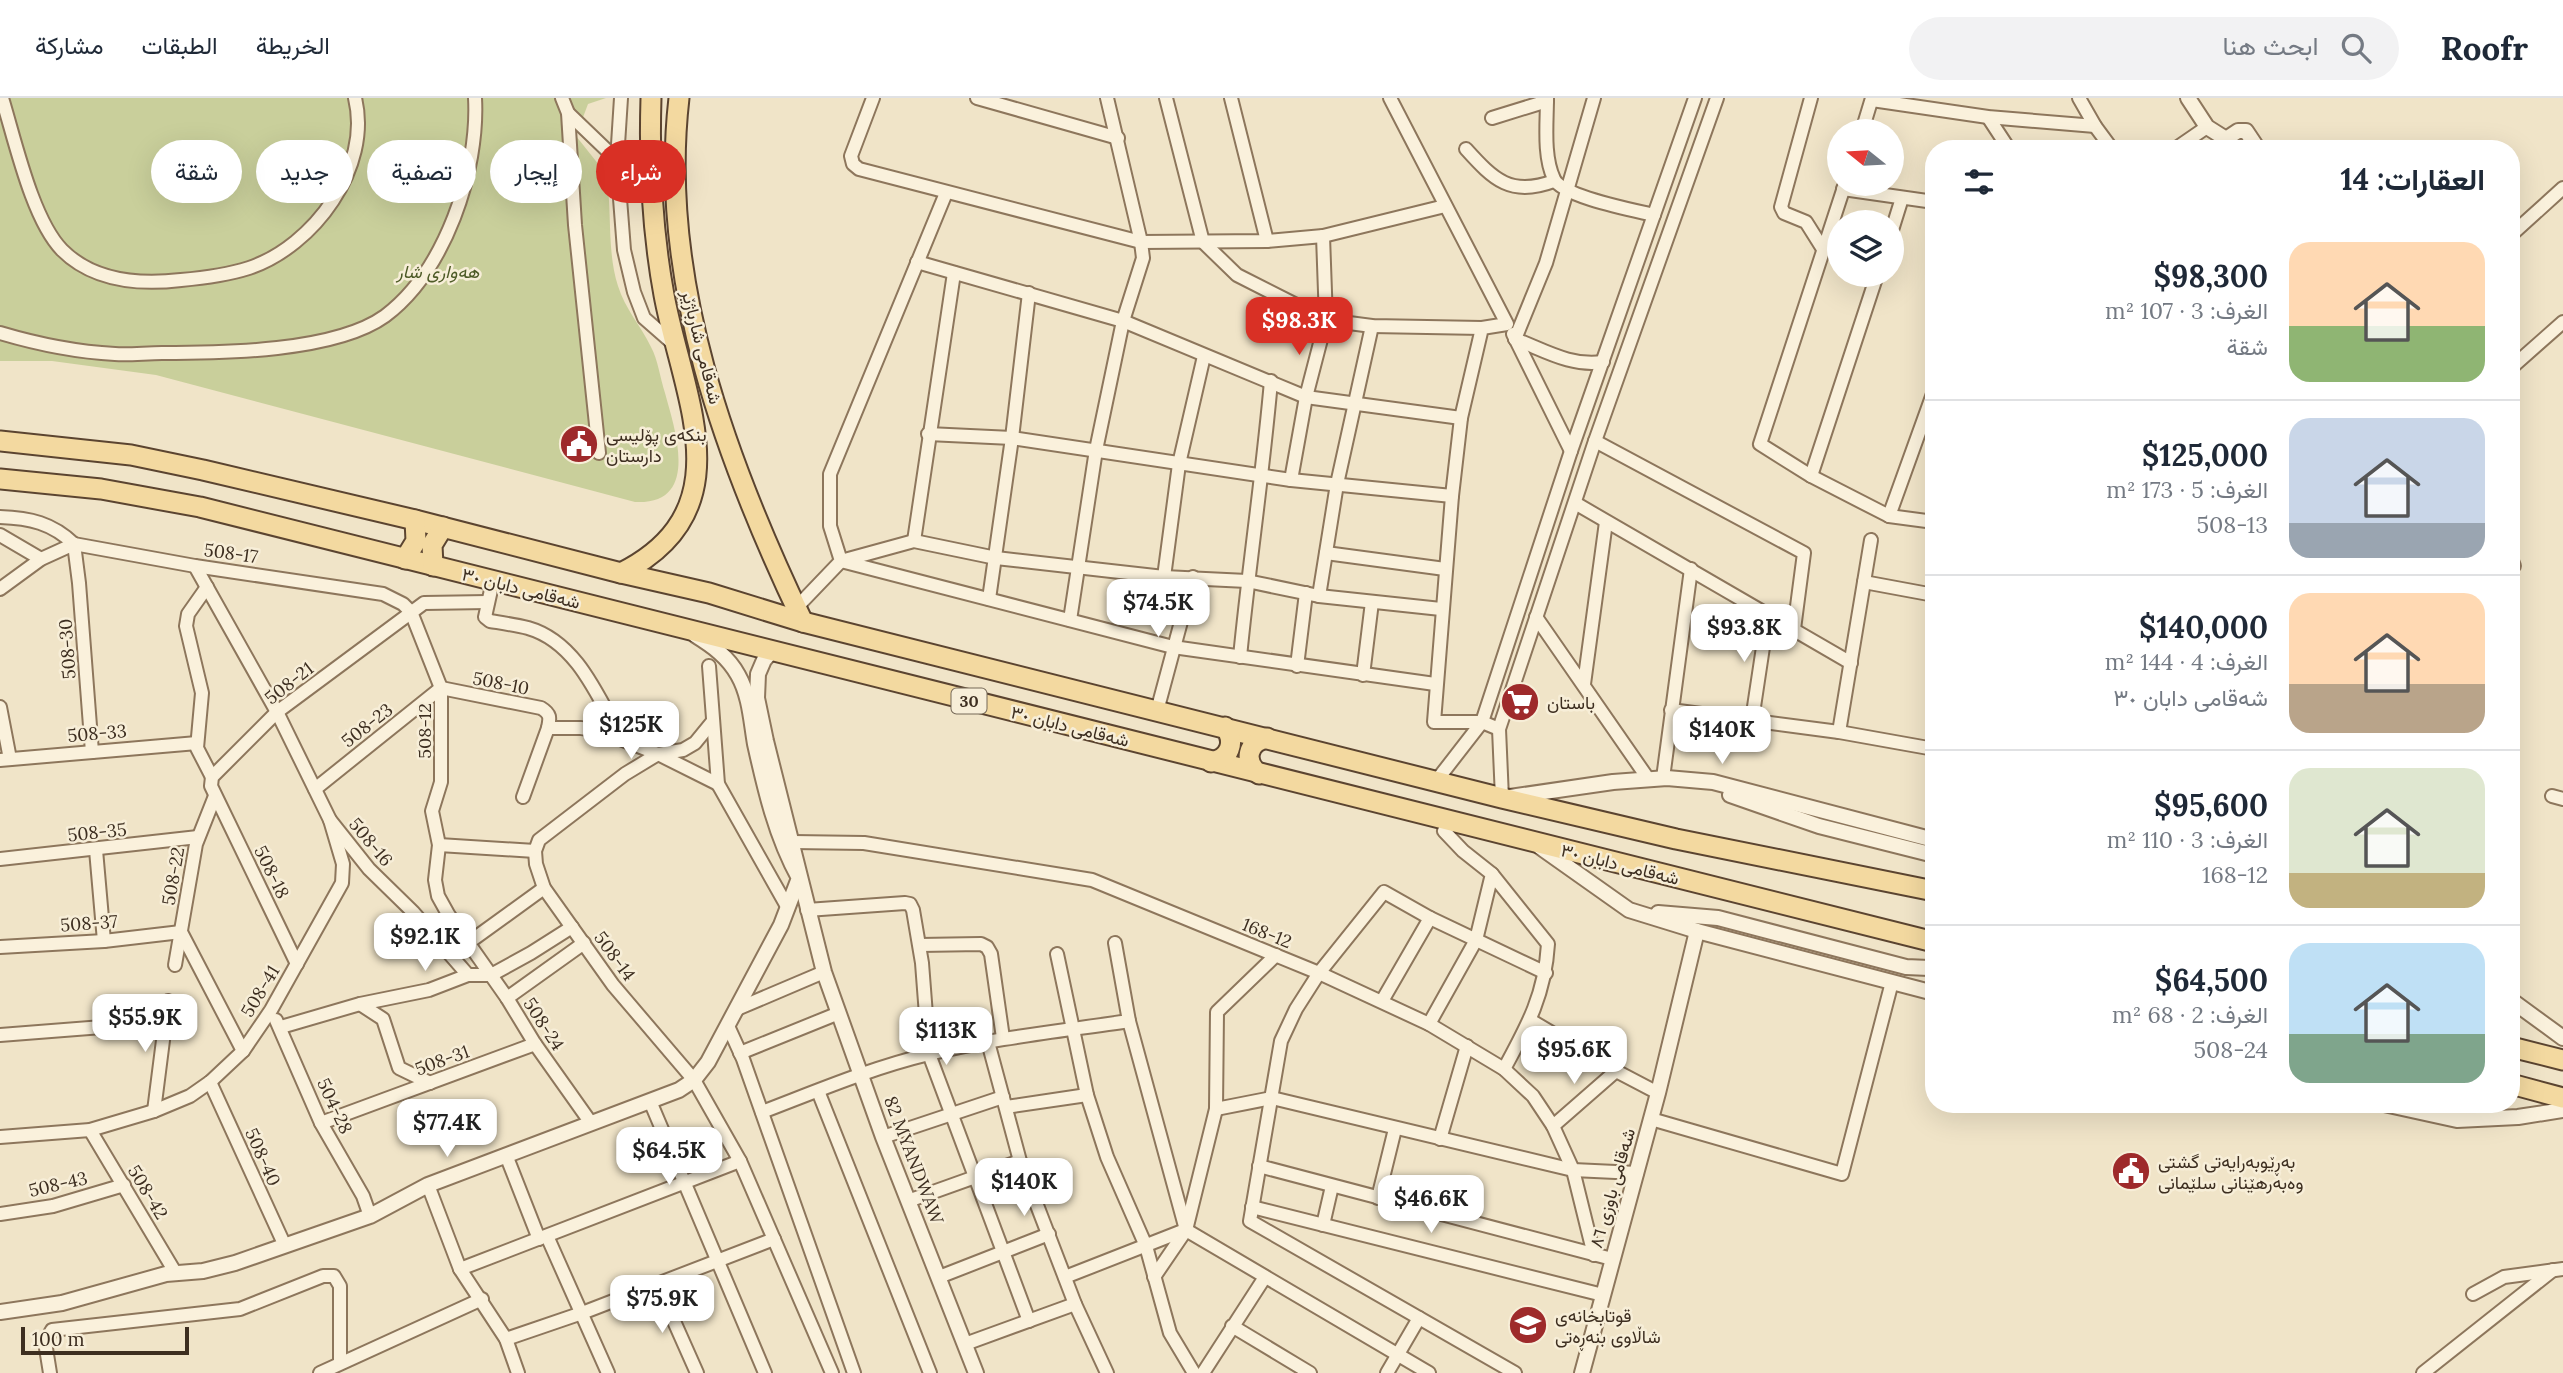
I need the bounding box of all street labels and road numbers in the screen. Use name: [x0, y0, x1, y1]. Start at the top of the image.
street label: شەقامی شارباژێر: [676, 287, 727, 406]
street label: 508-17: [203, 538, 259, 568]
street label: شەقامی دابان ٣٠: [459, 562, 583, 614]
street label: 508-30: [53, 618, 81, 680]
street label: 508-21: [260, 657, 318, 709]
street label: 508-10: [471, 666, 531, 700]
road number: 30: [951, 688, 986, 714]
street label: 508-23: [337, 698, 397, 752]
street label: شەقامی دابان ٣٠: [1008, 700, 1132, 752]
street label: 508-12: [413, 703, 436, 759]
street label: 508-33: [66, 719, 128, 747]
street label: 508-16: [344, 813, 398, 871]
street label: 508-35: [66, 817, 128, 847]
street label: شەقامی دابان ٣٠: [1558, 838, 1682, 890]
street label: 508-18: [249, 842, 295, 902]
street label: 508-22: [157, 845, 189, 907]
street label: 508-37: [60, 910, 118, 936]
street label: 168-12: [1239, 913, 1295, 953]
street label: 508-14: [589, 927, 641, 986]
street label: 508-41: [236, 961, 284, 1021]
street label: 508-24: [518, 993, 570, 1055]
street label: 508-31: [412, 1040, 472, 1080]
street label: 504-28: [312, 1075, 358, 1137]
street label: 82 MYANDWAW: [879, 1093, 949, 1228]
street label: 508-40: [240, 1125, 286, 1189]
street label: شەقامی باوزی ٨٦: [1584, 1125, 1640, 1251]
street label: 508-42: [123, 1161, 173, 1223]
street label: 508-43: [26, 1166, 90, 1202]

